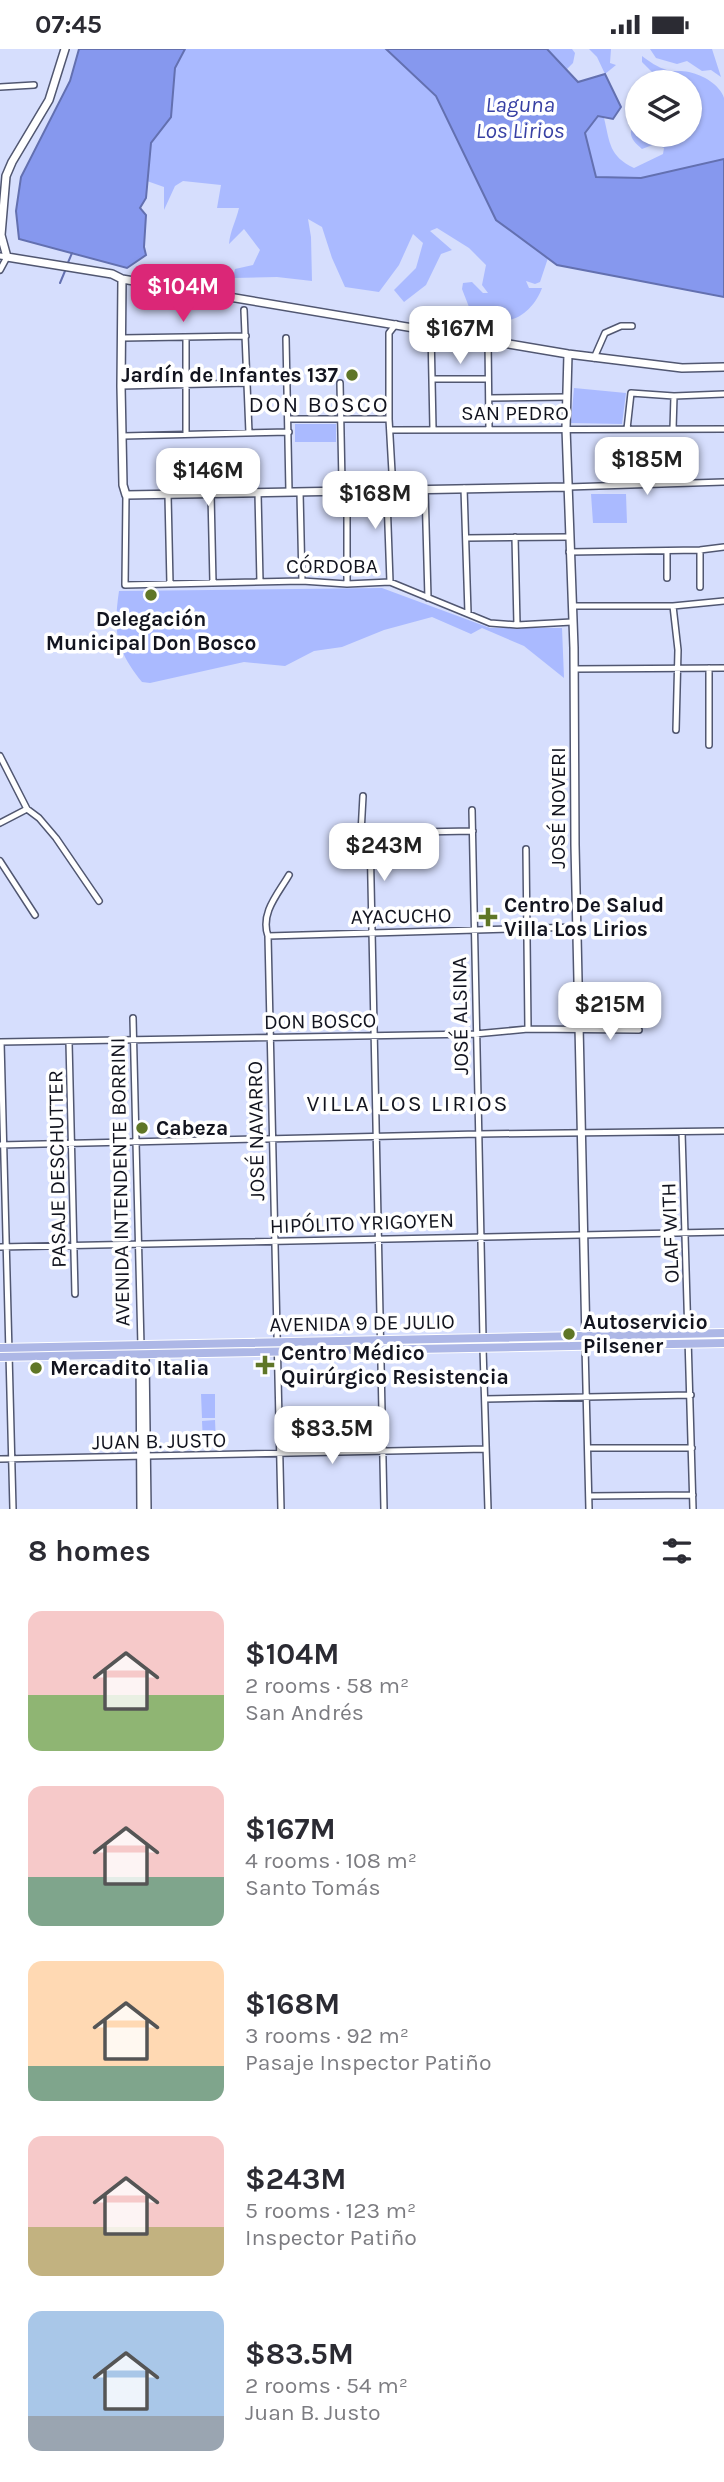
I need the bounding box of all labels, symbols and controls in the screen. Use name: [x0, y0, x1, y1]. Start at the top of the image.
text: 07:45: [35, 9, 102, 40]
map controls: [625, 70, 702, 147]
button: layers: [625, 70, 702, 147]
water label: Laguna Los Lirios: [476, 91, 565, 144]
pin: $104M: [134, 265, 232, 324]
text: $104M: [147, 273, 219, 300]
pin: $167M: [411, 307, 509, 366]
text: $167M: [425, 315, 495, 342]
place label: Jardín de Infantes 137: [121, 363, 339, 387]
marker: Jardín de Infantes 137: [344, 367, 360, 383]
district label: DON BOSCO: [248, 391, 390, 418]
street label: SAN PEDRO: [461, 401, 569, 425]
pin: $185M: [598, 437, 696, 497]
text: $185M: [611, 446, 683, 473]
pin: $146M: [159, 449, 257, 508]
text: $146M: [172, 457, 244, 484]
pin: $168M: [326, 471, 424, 531]
text: $168M: [339, 480, 412, 507]
street label: CÓRDOBA: [286, 554, 378, 578]
marker: Delegación Municipal Don Bosco: [143, 587, 159, 603]
place label: Delegación Municipal Don Bosco: [46, 607, 256, 655]
street label: JOSÉ NOVERI: [546, 747, 570, 869]
pin: $243M: [335, 823, 433, 883]
text: $243M: [345, 832, 423, 859]
place label: Centro De Salud Villa Los Lirios: [504, 893, 664, 941]
street label: AYACUCHO: [350, 903, 452, 929]
marker: Centro De Salud Villa Los Lirios: [478, 907, 498, 927]
street label: JOSÉ ALSINA: [447, 957, 473, 1075]
pin: $215M: [561, 983, 659, 1042]
text: $215M: [574, 991, 646, 1018]
street label: DON BOSCO: [264, 1008, 376, 1034]
street label: AVENIDA INTENDENTE BORRINI: [105, 1037, 135, 1327]
street label: JOSÉ NAVARRO: [243, 1061, 269, 1201]
street label: PASAJE DESCHUTTER: [43, 1070, 71, 1268]
district label: VILLA LOS LIRIOS: [307, 1090, 510, 1117]
place label: Cabeza: [156, 1116, 228, 1140]
marker: Cabeza: [134, 1120, 150, 1136]
street label: OLAF WITH: [656, 1182, 684, 1284]
street label: HIPÓLITO YRIGOYEN: [269, 1208, 455, 1238]
street label: AVENIDA 9 DE JULIO: [269, 1309, 455, 1337]
place label: Autoservicio Pilsener: [583, 1310, 708, 1358]
marker: Autoservicio Pilsener: [561, 1326, 577, 1342]
place label: Centro Médico Quirúrgico Resistencia: [281, 1341, 509, 1389]
marker: Centro Médico Quirúrgico Resistencia: [255, 1355, 275, 1375]
place label: Mercadito Italia: [50, 1356, 209, 1380]
marker: Mercadito Italia: [28, 1360, 44, 1376]
pin: $83.5M: [275, 1407, 389, 1466]
text: $83.5M: [290, 1415, 374, 1442]
street label: JUAN B. JUSTO: [92, 1428, 226, 1454]
icon: filters: [658, 1532, 696, 1570]
text: 8 homes: [28, 1533, 151, 1569]
text: $104M: [245, 1636, 339, 1672]
icon: home: [84, 1639, 168, 1723]
text: 2 rooms · 58 m²: [245, 1672, 409, 1699]
text: San Andrés: [245, 1699, 364, 1726]
text: $167M: [245, 1811, 336, 1847]
icon: home: [84, 1814, 168, 1898]
text: 4 rooms · 108 m²: [245, 1847, 417, 1874]
text: Santo Tomás: [245, 1874, 381, 1901]
text: $168M: [245, 1986, 340, 2022]
icon: home: [84, 1989, 168, 2073]
text: 3 rooms · 92 m²: [245, 2022, 409, 2049]
text: Pasaje Inspector Patiño: [245, 2049, 492, 2076]
text: $243M: [245, 2161, 347, 2197]
icon: home: [84, 2164, 168, 2248]
text: 5 rooms · 123 m²: [245, 2197, 416, 2224]
text: Inspector Patiño: [245, 2224, 417, 2251]
text: $83.5M: [245, 2336, 354, 2372]
icon: home: [84, 2339, 168, 2423]
text: 2 rooms · 54 m²: [245, 2372, 408, 2399]
text: Juan B. Justo: [245, 2399, 381, 2426]

